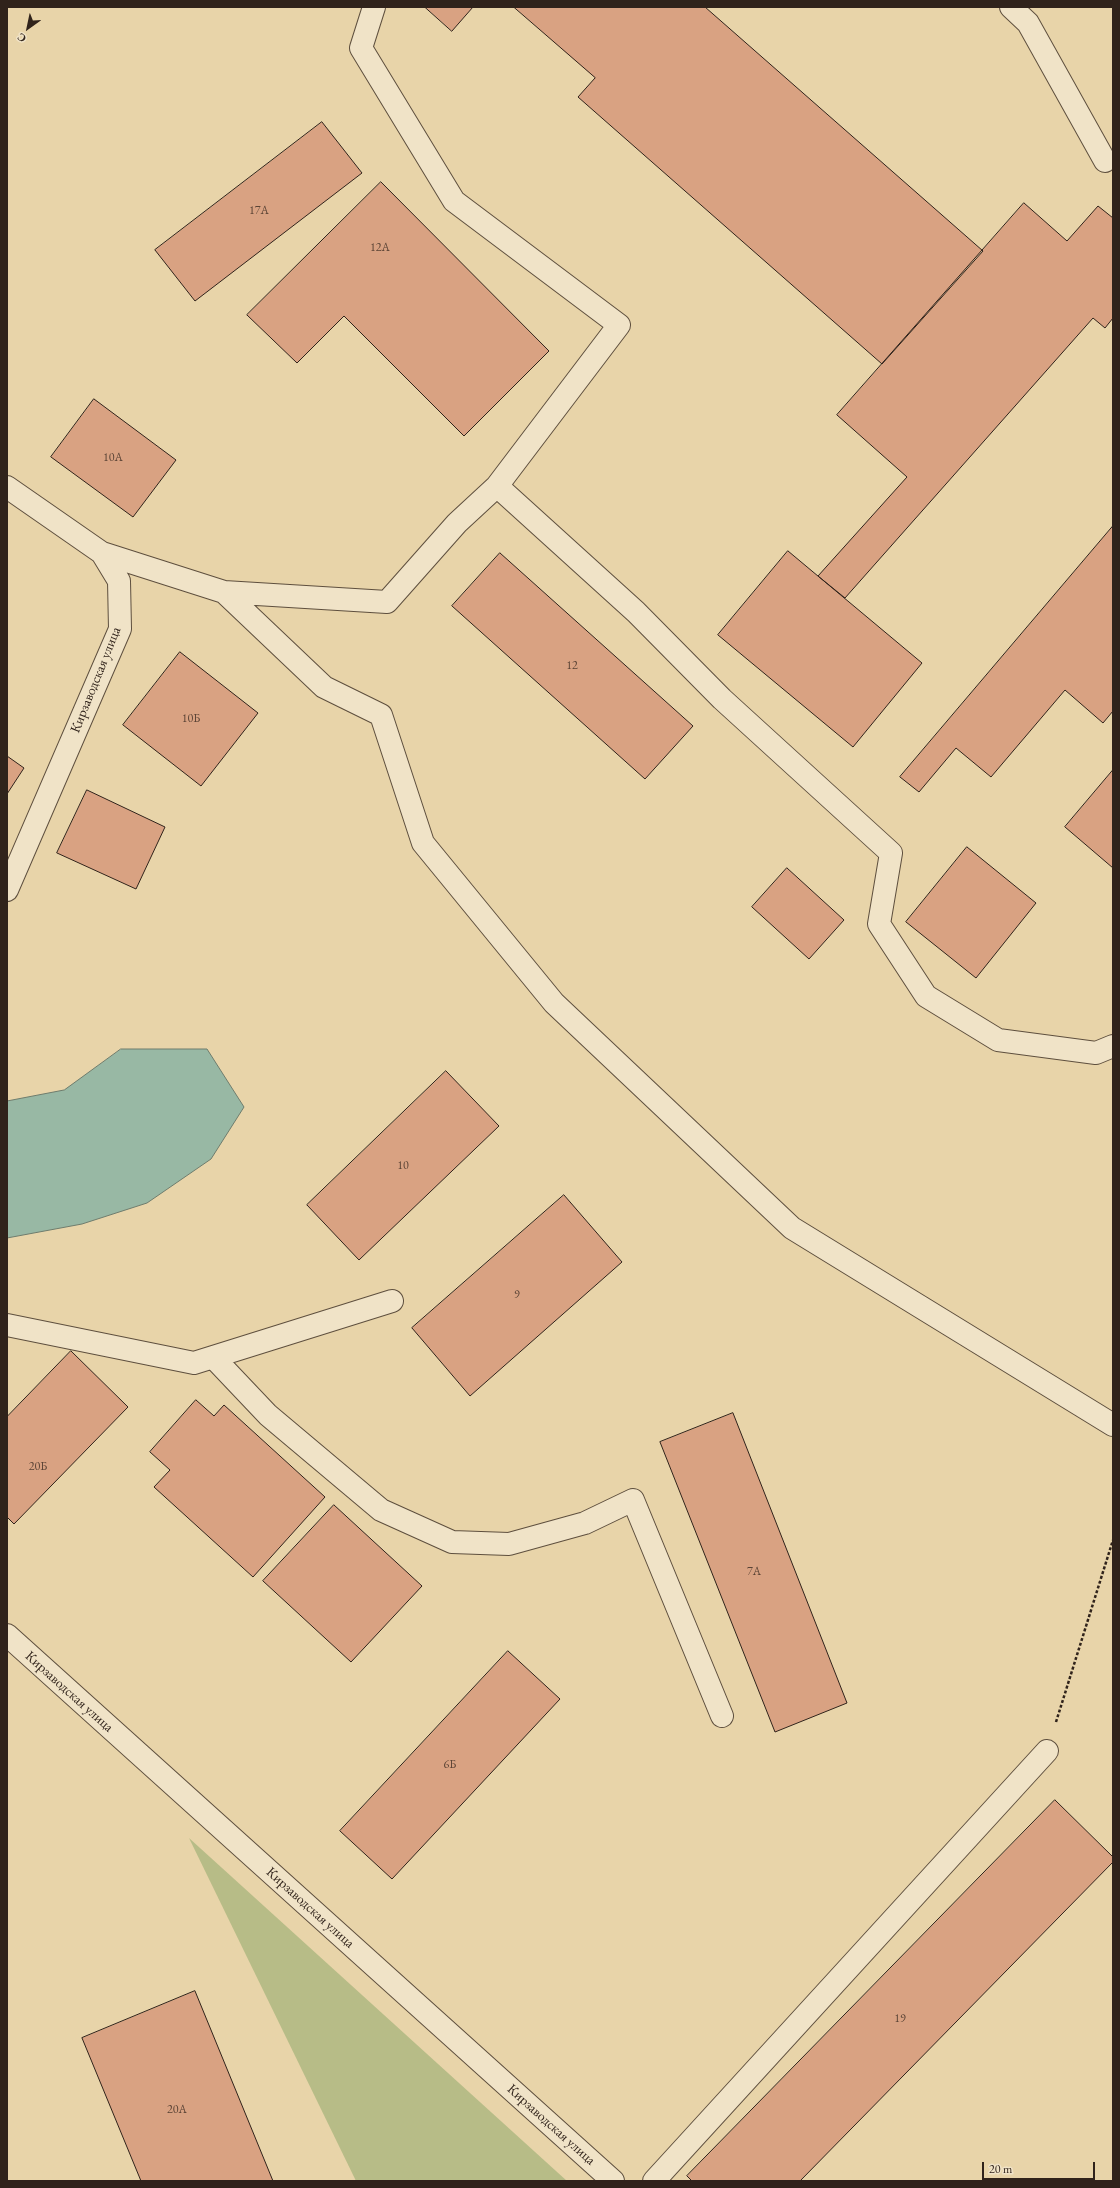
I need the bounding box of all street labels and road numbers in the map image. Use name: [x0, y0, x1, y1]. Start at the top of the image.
street label: Кирзаводская улица: [67, 625, 125, 735]
street label: Кирзаводская улица: [21, 1648, 117, 1736]
street label: Кирзаводская улица: [262, 1864, 358, 1952]
street label: Кирзаводская улица: [503, 2081, 599, 2169]

